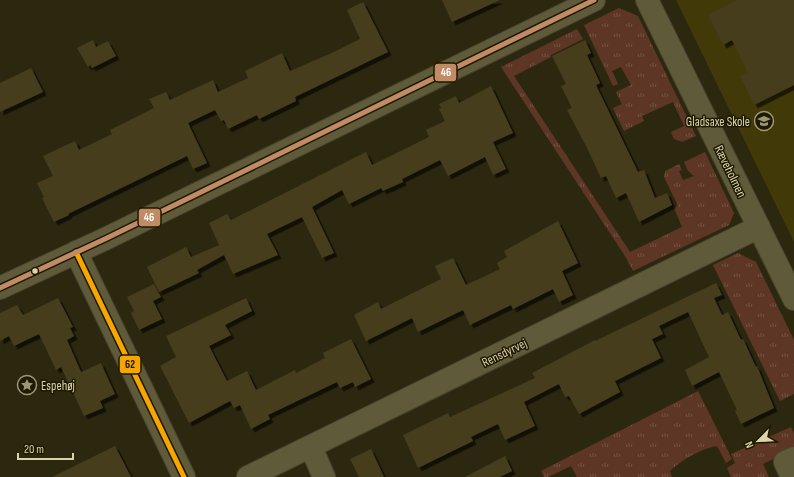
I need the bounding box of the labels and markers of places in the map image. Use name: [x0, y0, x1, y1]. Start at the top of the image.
school or university icon: Gladsaxe Skole: [753, 110, 775, 132]
place label: Gladsaxe Skole: [686, 114, 750, 130]
unlabelled marker: [30, 266, 40, 276]
place icon: Espehøj: [16, 374, 38, 396]
place label: Espehøj: [41, 378, 75, 394]

